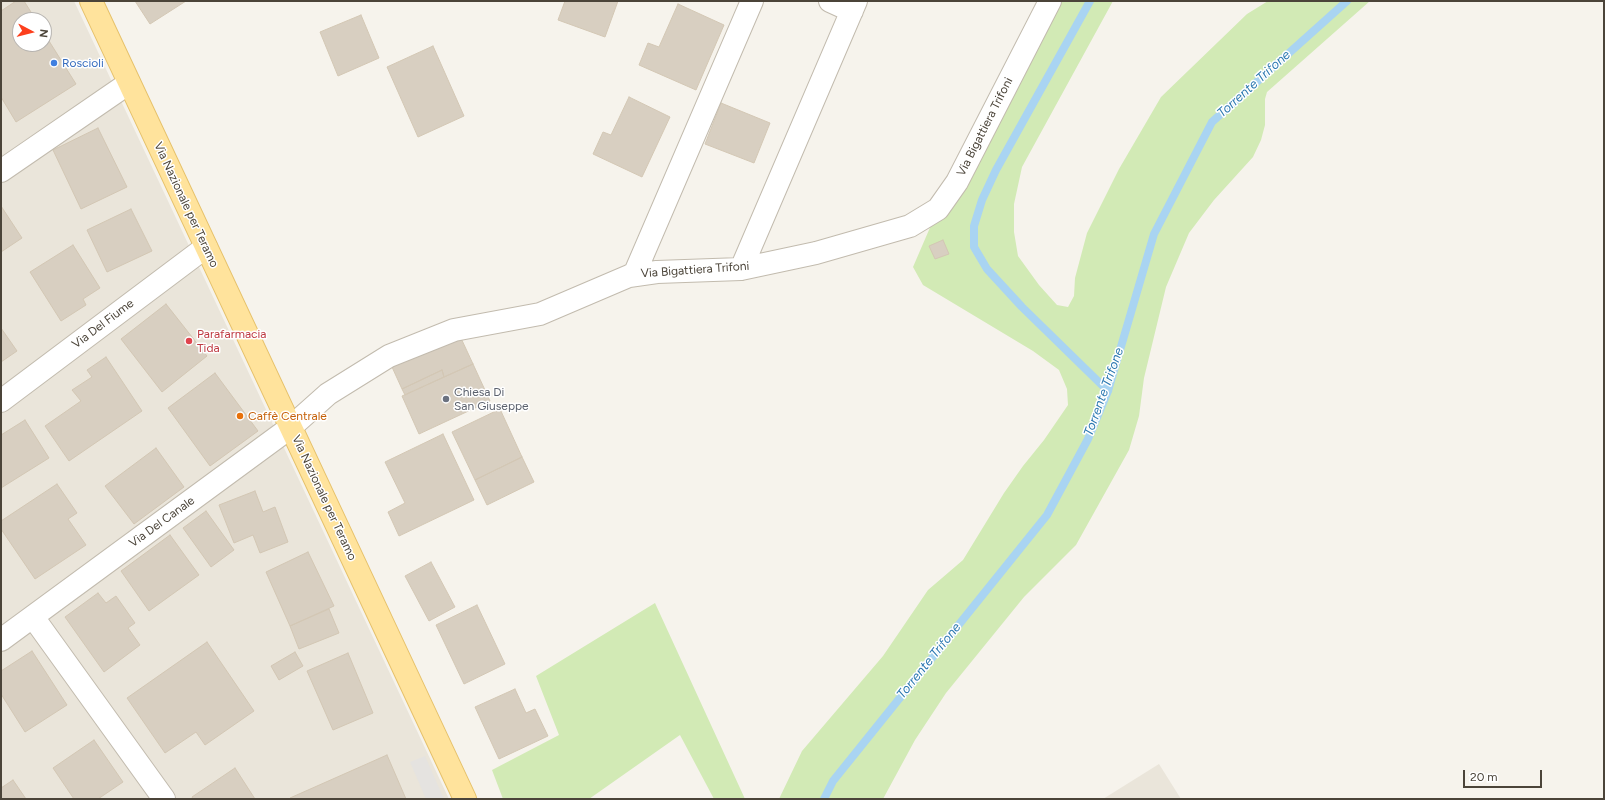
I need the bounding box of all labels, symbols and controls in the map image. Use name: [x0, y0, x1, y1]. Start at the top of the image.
north arrow: [12, 12, 52, 52]
text: N: [36, 28, 50, 38]
water label: Torrente Trifone: [1214, 47, 1294, 121]
place label: Roscioli: [62, 56, 104, 70]
marker: Roscioli: [49, 58, 59, 68]
street label: Via Bigattiera Trifoni: [954, 75, 1016, 179]
street label: Via Nazionale per Teramo: [151, 140, 221, 270]
street label: Via Bigattiera Trifoni: [640, 259, 750, 281]
street label: Via Del Fiume: [69, 296, 137, 352]
place label: Parafarmacia Tida: [197, 327, 266, 355]
marker: Parafarmacia Tida: [184, 336, 194, 346]
water label: Torrente Trifone: [1081, 346, 1127, 438]
place label: Chiesa Di San Giuseppe: [454, 385, 529, 413]
marker: Chiesa Di San Giuseppe: [441, 394, 451, 404]
place label: Caffè Centrale: [248, 409, 327, 423]
marker: Caffè Centrale: [235, 411, 245, 421]
street label: Via Nazionale per Teramo: [289, 433, 359, 563]
street label: Via Del Canale: [126, 493, 198, 551]
water label: Torrente Trifone: [894, 620, 964, 702]
scale bar: [1465, 762, 1544, 788]
text: 20 m: [1470, 770, 1498, 784]

